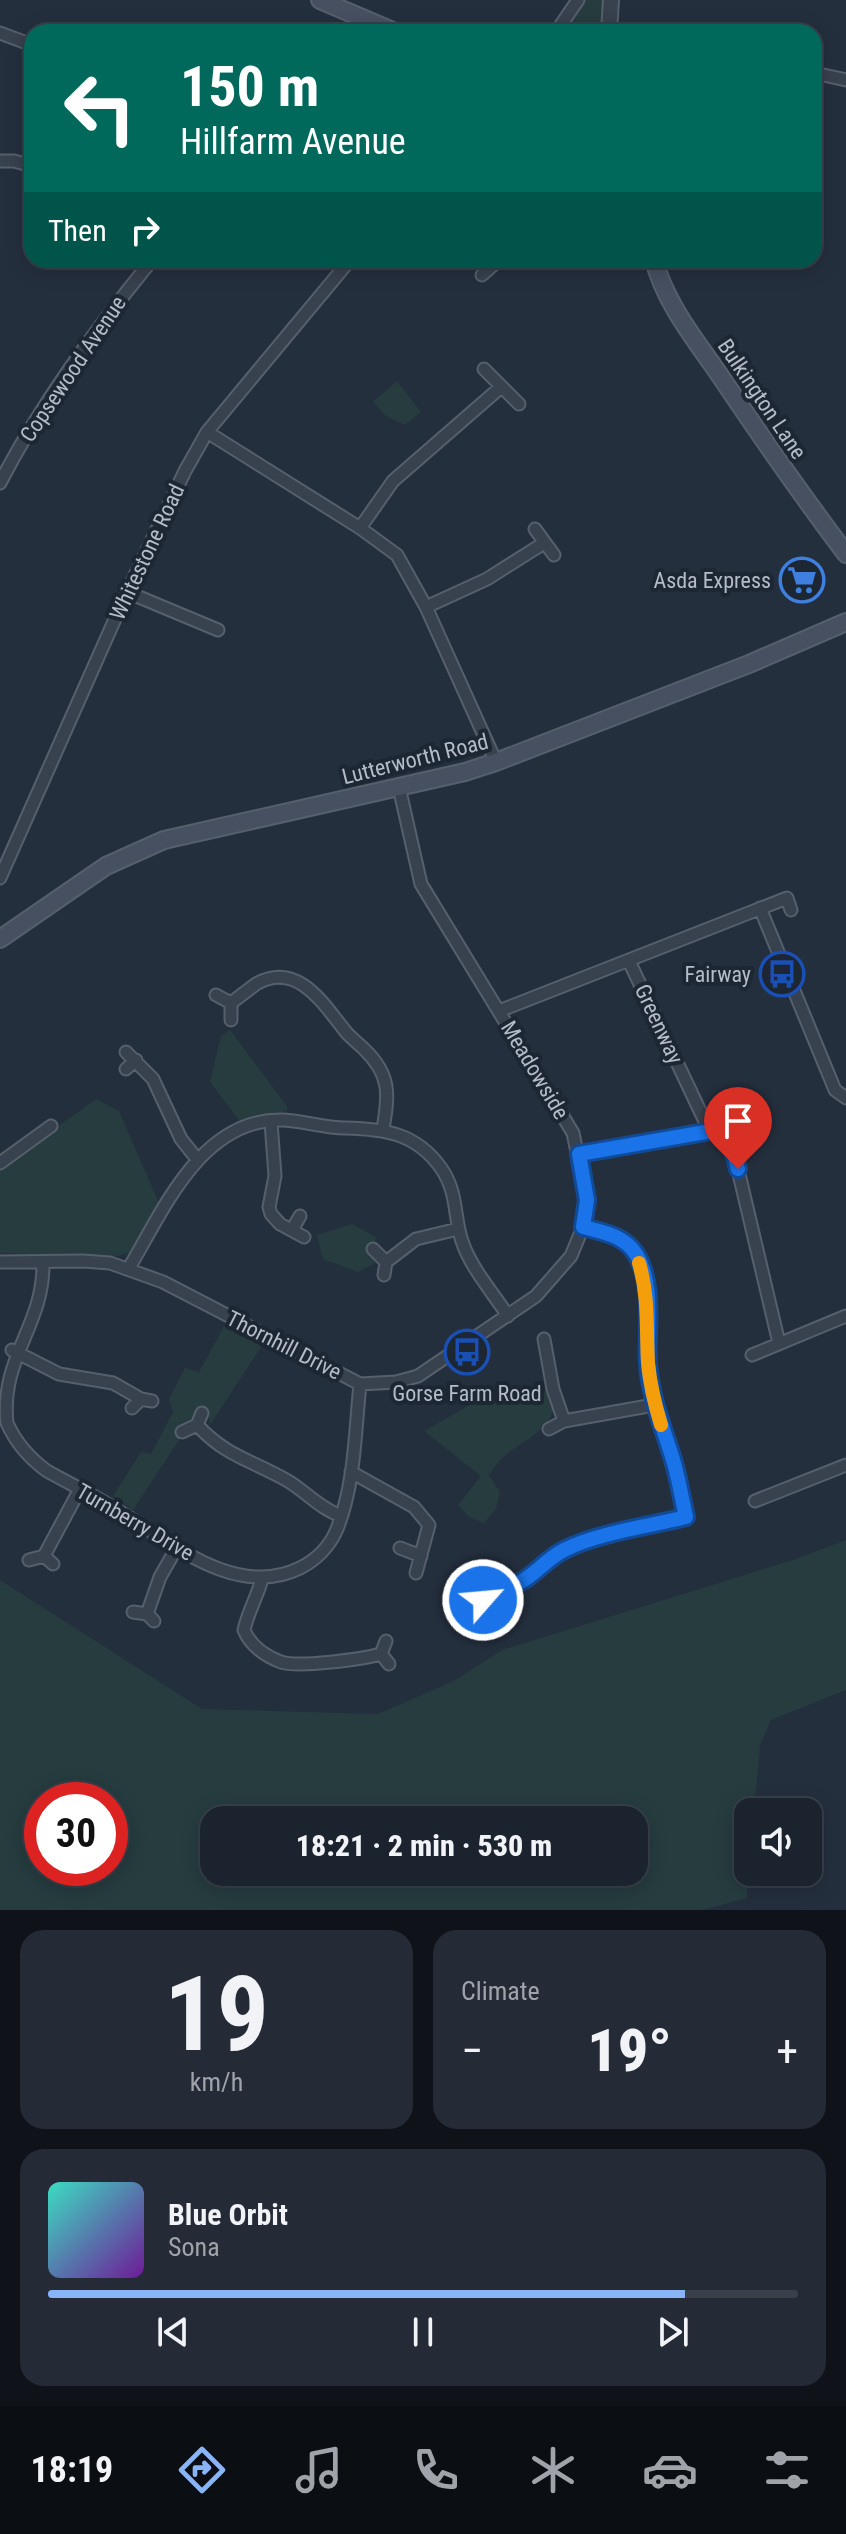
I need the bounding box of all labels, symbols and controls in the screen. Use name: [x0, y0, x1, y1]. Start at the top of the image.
text: 150 m: [180, 54, 319, 120]
icon: left: [48, 56, 152, 160]
text: Hillfarm Avenue: [180, 121, 406, 163]
icon: right: [123, 208, 167, 252]
text: Then: [48, 213, 107, 248]
street label: Copsewood Avenue: [15, 291, 131, 447]
street label: Bulkington Lane: [713, 334, 811, 464]
street label: Whitestone Road: [105, 480, 189, 624]
supermarket icon: Asda Express: [778, 556, 826, 604]
place label: Asda Express: [653, 568, 771, 593]
street label: Lutterworth Road: [339, 729, 491, 789]
bus stop icon: Fairway: [758, 950, 806, 998]
place label: Fairway: [684, 962, 751, 987]
street label: Greenway: [630, 980, 688, 1068]
street label: Meadowside: [496, 1016, 574, 1124]
pin: [704, 1087, 772, 1169]
icon: arrive: [716, 1099, 760, 1143]
street label: Thornhill Drive: [223, 1305, 345, 1385]
bus stop icon: Gorse Farm Road: [443, 1328, 491, 1376]
place label: Gorse Farm Road: [392, 1381, 542, 1406]
street label: Turnberry Drive: [72, 1478, 198, 1566]
position arrow: [441, 1558, 525, 1642]
speed limit sign: 30: [24, 1782, 128, 1886]
map controls: [734, 1798, 822, 1886]
button: sound: [734, 1798, 822, 1886]
text: 18:21 · 2 min · 530 m: [296, 1828, 552, 1863]
text: 19: [164, 1954, 269, 2075]
text: Climate: [461, 1976, 540, 2006]
text: 19°: [587, 2015, 672, 2086]
text: −: [461, 2025, 483, 2077]
text: +: [776, 2025, 798, 2077]
text: km/h: [190, 2067, 243, 2097]
text: Blue Orbit: [168, 2197, 288, 2232]
text: Sona: [168, 2232, 220, 2262]
icon: previous: [151, 2310, 195, 2354]
icon: pause: [401, 2310, 445, 2354]
icon: next: [651, 2310, 695, 2354]
icon: directions: [174, 2442, 230, 2498]
icon: music: [291, 2442, 347, 2498]
icon: phone: [408, 2442, 464, 2498]
icon: climate: [525, 2442, 581, 2498]
icon: car: [642, 2442, 698, 2498]
icon: filters: [759, 2442, 815, 2498]
text: 18:19: [31, 2449, 113, 2491]

